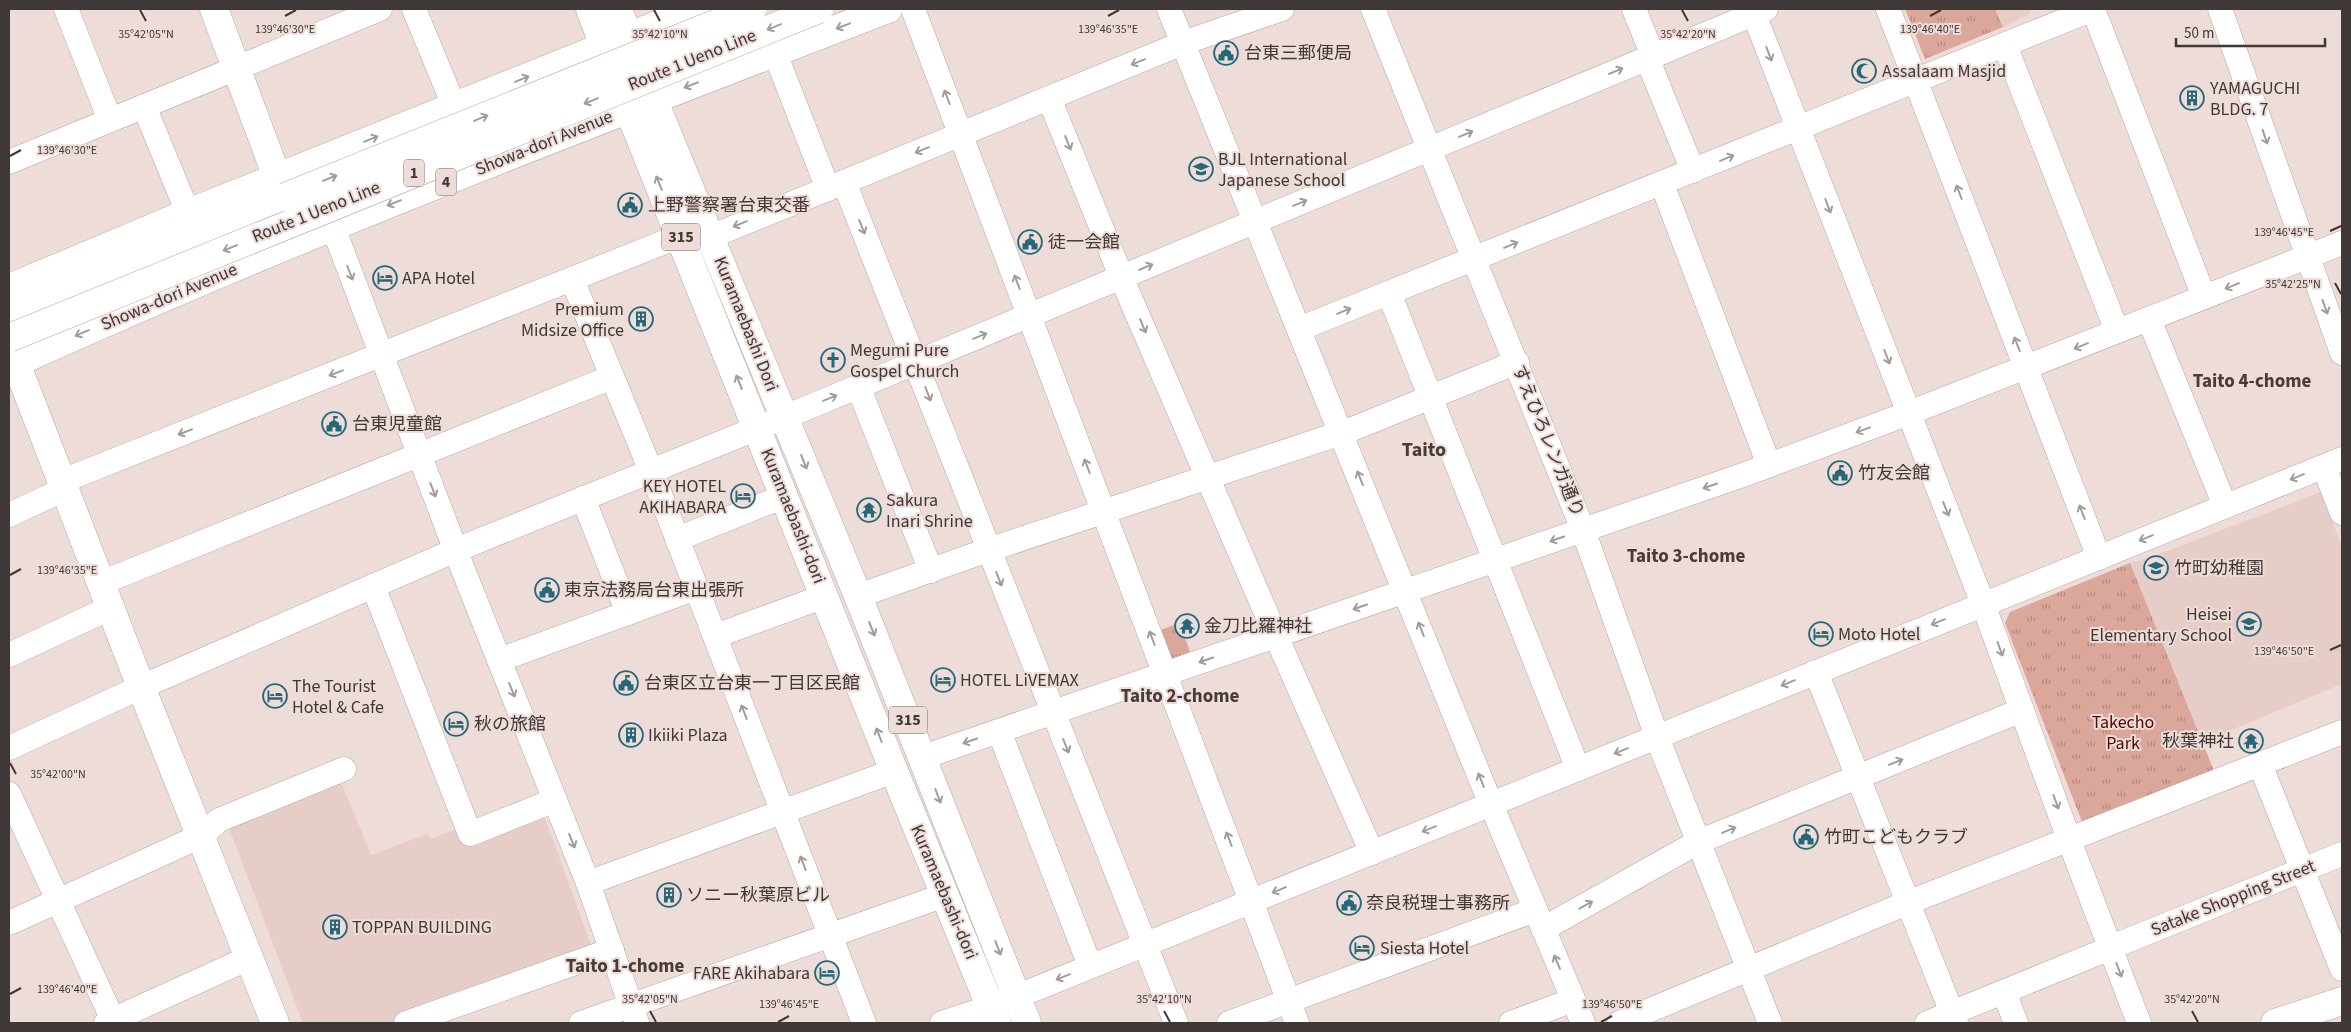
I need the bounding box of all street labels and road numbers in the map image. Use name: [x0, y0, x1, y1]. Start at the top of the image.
street label: Route 1 Ueno Line: [624, 23, 760, 97]
street label: Showa-dori Avenue: [472, 104, 616, 182]
road number: 1: [404, 160, 424, 187]
road number: 4: [436, 168, 456, 196]
street label: Route 1 Ueno Line: [248, 175, 384, 249]
road number: 315: [662, 223, 700, 250]
street label: Kuramaebashi Dori: [708, 253, 784, 395]
street label: Showa-dori Avenue: [97, 257, 241, 337]
street label: すえひろレンガ通り: [1506, 361, 1590, 521]
street label: Kuramaebashi-dori: [754, 444, 832, 588]
road number: 315: [889, 706, 927, 734]
street label: Kuramaebashi-dori: [904, 821, 984, 963]
street label: Satake Shopping Street: [2147, 854, 2319, 942]

